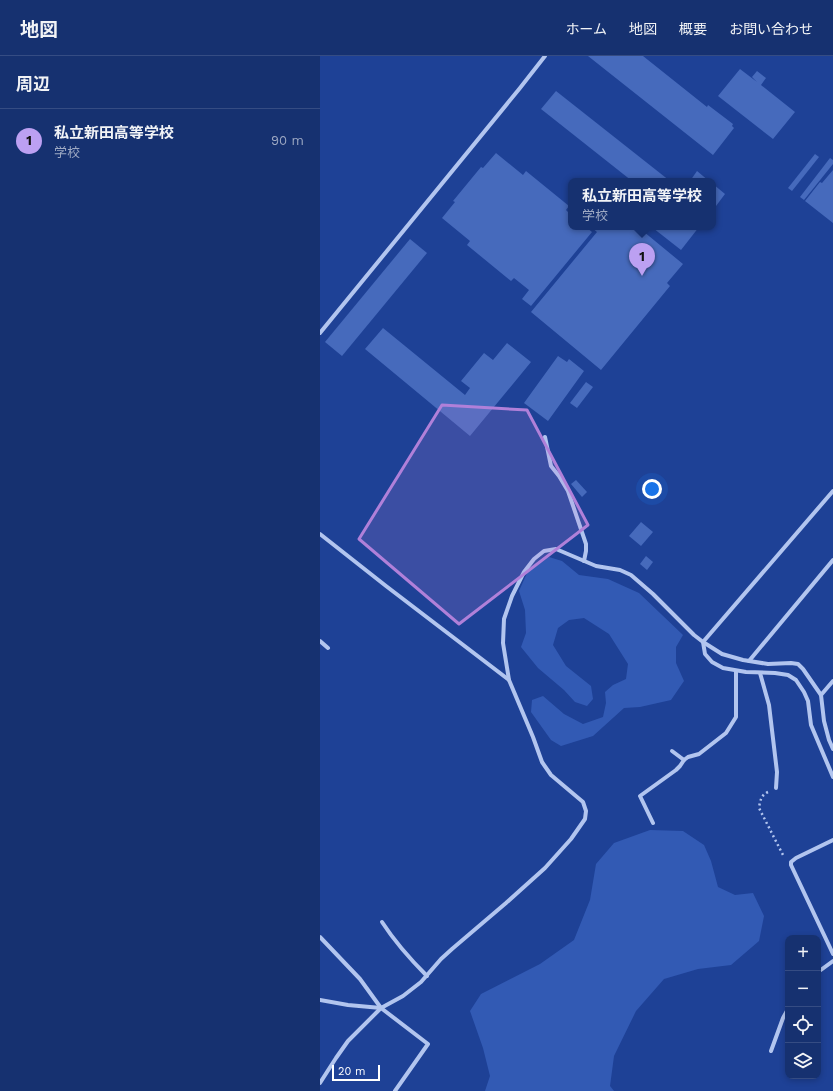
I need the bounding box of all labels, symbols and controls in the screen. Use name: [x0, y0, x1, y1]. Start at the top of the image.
text: 地図: [20, 18, 58, 41]
text: ホーム: [565, 21, 607, 37]
text: 地図: [629, 21, 657, 37]
text: 概要: [679, 21, 707, 37]
text: お問い合わせ: [729, 21, 813, 37]
text: 周辺: [16, 74, 50, 94]
text: 私立新田高等学校: [54, 124, 174, 142]
text: 1: [26, 133, 32, 148]
text: 90 m: [271, 133, 304, 148]
text: 学校: [54, 145, 80, 160]
popup: [568, 178, 716, 230]
text: 私立新田高等学校: [582, 187, 702, 205]
text: 学校: [582, 208, 608, 223]
pin: 1: [629, 243, 655, 276]
your location: [642, 479, 662, 499]
map controls: [785, 935, 821, 1079]
button: +: [785, 935, 821, 971]
button: −: [785, 971, 821, 1007]
button: locate: [785, 1007, 821, 1043]
button: layers: [785, 1043, 821, 1079]
scale bar: [332, 1063, 380, 1082]
text: 20 m: [338, 1065, 366, 1078]

